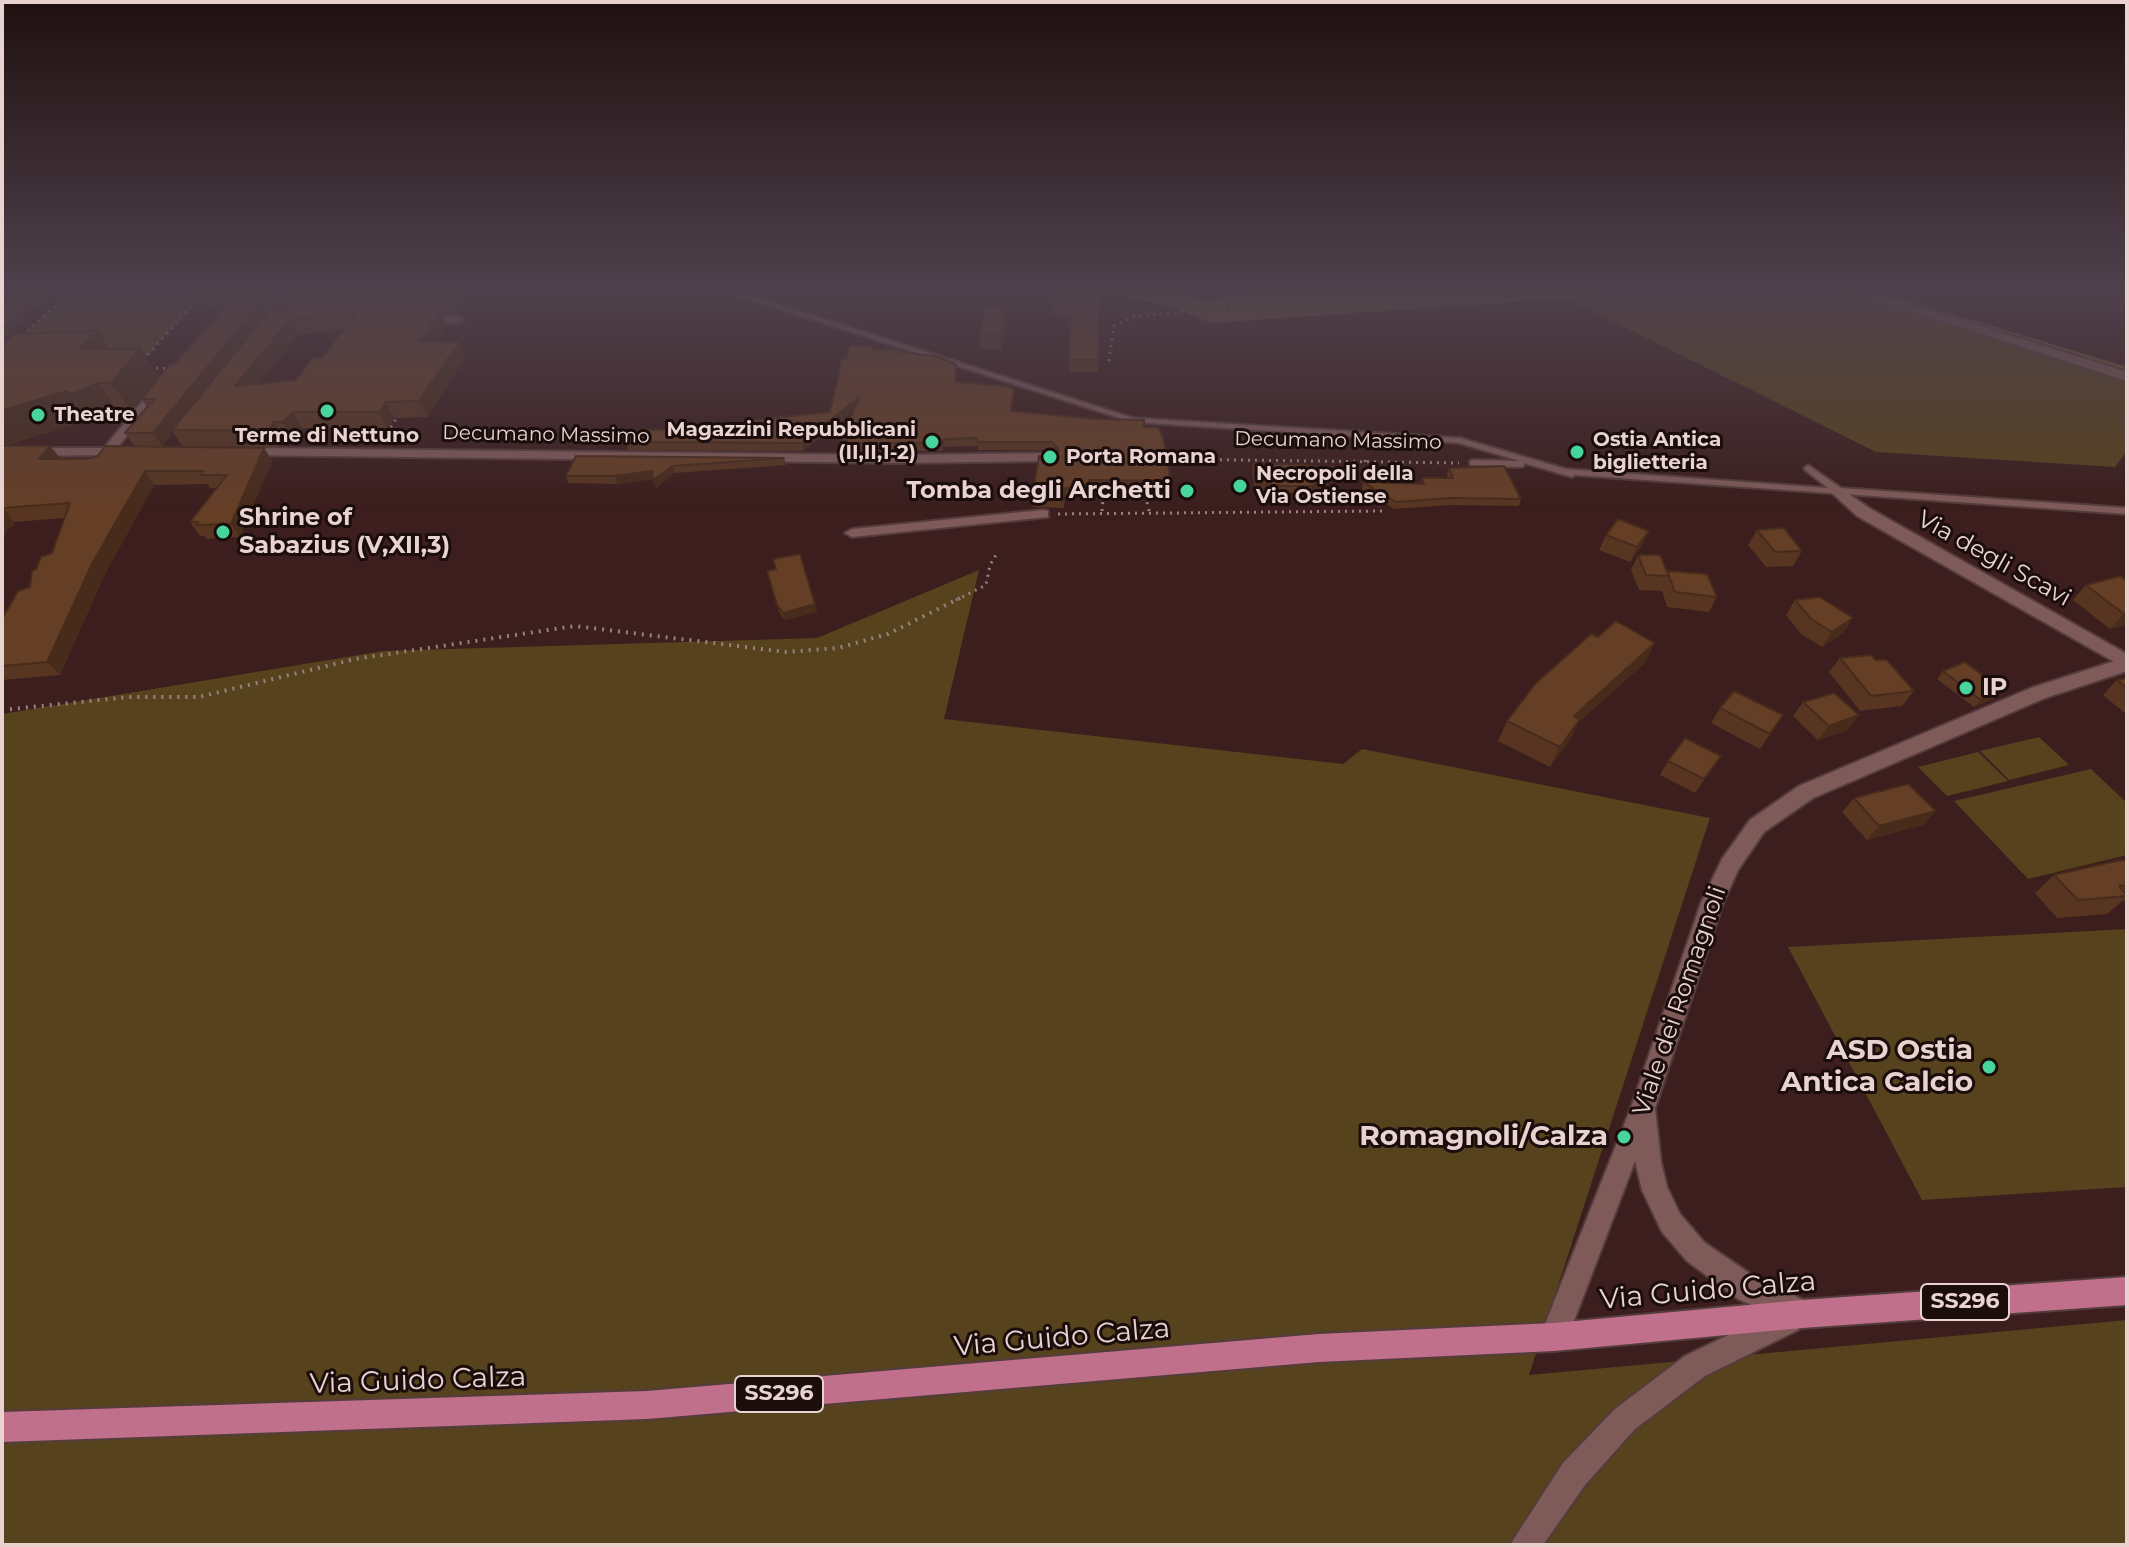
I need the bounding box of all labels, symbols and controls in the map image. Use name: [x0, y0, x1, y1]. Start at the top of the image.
marker: Terme di Nettuno: [318, 402, 336, 420]
place label: Theatre: [54, 403, 135, 427]
marker: Theatre: [29, 406, 47, 424]
place label: Magazzini Repubblicani (II,II,1-2): [666, 418, 916, 465]
street label: Decumano Massimo: [442, 421, 650, 449]
place label: Terme di Nettuno: [235, 424, 419, 448]
street label: Decumano Massimo: [1234, 427, 1442, 455]
place label: Ostia Antica biglietteria: [1593, 428, 1721, 475]
marker: Magazzini Repubblicani (II,II,1-2): [923, 433, 941, 451]
marker: Ostia Antica biglietteria: [1568, 443, 1586, 461]
place label: Porta Romana: [1066, 445, 1216, 469]
marker: Porta Romana: [1041, 448, 1059, 466]
place label: Necropoli della Via Ostiense: [1256, 462, 1414, 509]
place label: Tomba degli Archetti: [907, 477, 1171, 505]
marker: Necropoli della Via Ostiense: [1231, 477, 1249, 495]
marker: Tomba degli Archetti: [1178, 482, 1196, 500]
place label: Shrine of Sabazius (V,XII,3): [239, 504, 450, 560]
street label: Via degli Scavi: [1912, 505, 2076, 613]
marker: Shrine of Sabazius (V,XII,3): [214, 523, 232, 541]
place label: IP: [1982, 674, 2007, 702]
marker: IP: [1957, 679, 1975, 697]
street label: Viale dei Romagnoli: [1627, 883, 1733, 1119]
place label: ASD Ostia Antica Calcio: [1781, 1034, 1973, 1100]
marker: ASD Ostia Antica Calcio: [1980, 1058, 1998, 1076]
place label: Romagnoli/Calza: [1359, 1120, 1608, 1154]
marker: Romagnoli/Calza: [1615, 1128, 1633, 1146]
street label: Via Guido Calza: [1599, 1265, 1817, 1317]
road number: SS296: [1921, 1284, 2009, 1320]
street label: Via Guido Calza: [953, 1312, 1171, 1364]
street label: Via Guido Calza: [309, 1360, 527, 1402]
road number: SS296: [735, 1376, 823, 1412]

